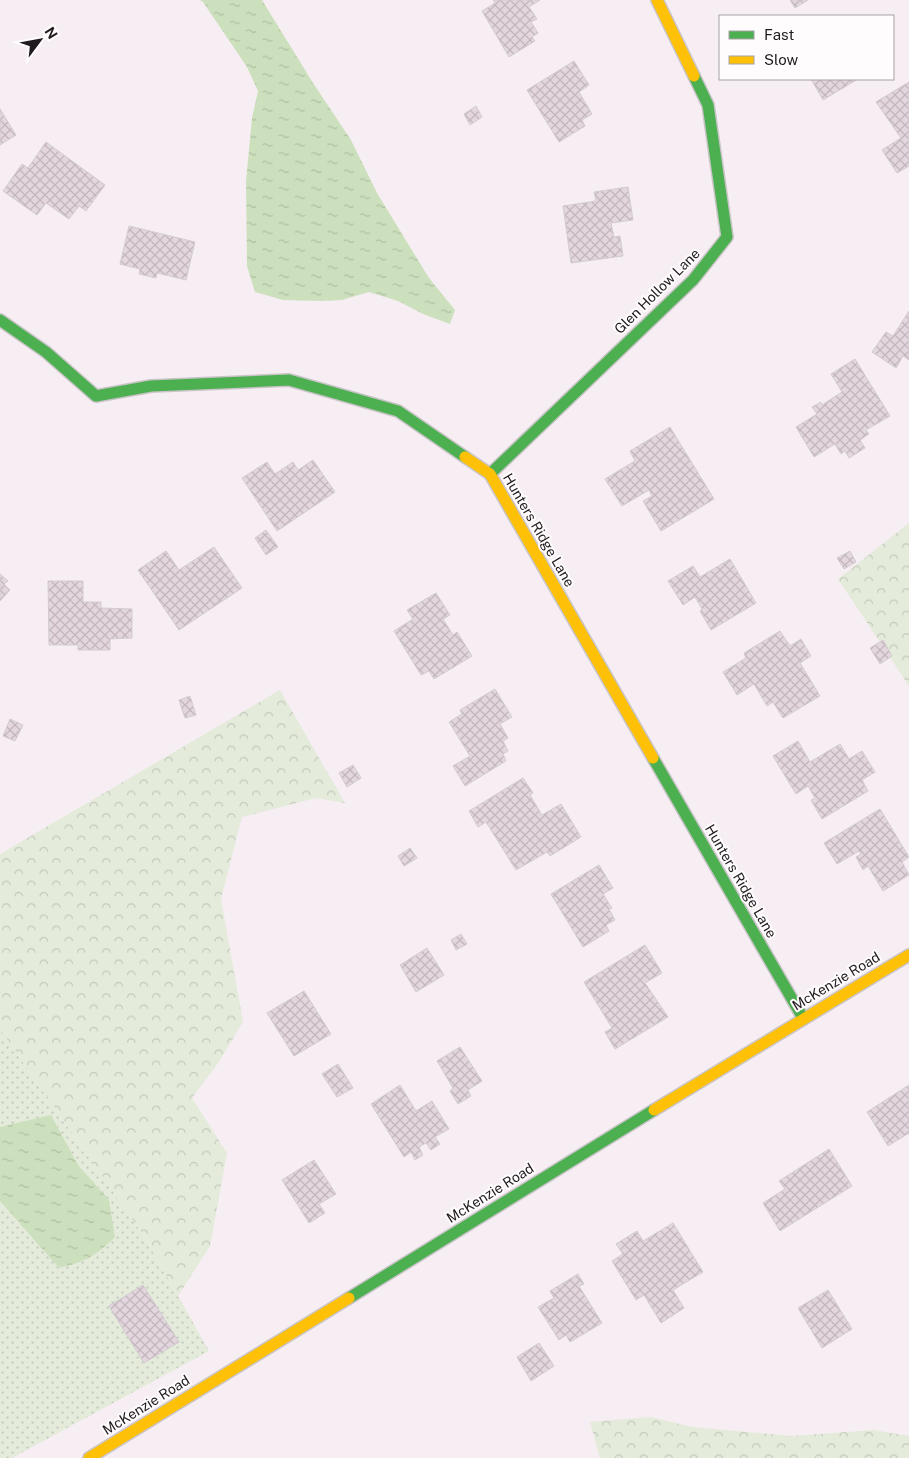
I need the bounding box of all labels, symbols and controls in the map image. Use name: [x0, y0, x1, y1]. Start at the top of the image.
north arrow: [15, 15, 65, 65]
legend: [719, 15, 894, 80]
text: N: [41, 24, 61, 42]
text: Fast: [764, 26, 794, 43]
text: Slow: [764, 51, 799, 68]
street label: Glen Hollow Lane: [611, 245, 703, 337]
street label: Hunters Ridge Lane: [500, 470, 578, 590]
street label: Hunters Ridge Lane: [702, 821, 780, 941]
street label: McKenzie Road: [789, 949, 883, 1013]
street label: McKenzie Road: [444, 1160, 536, 1226]
street label: McKenzie Road: [100, 1372, 192, 1438]

